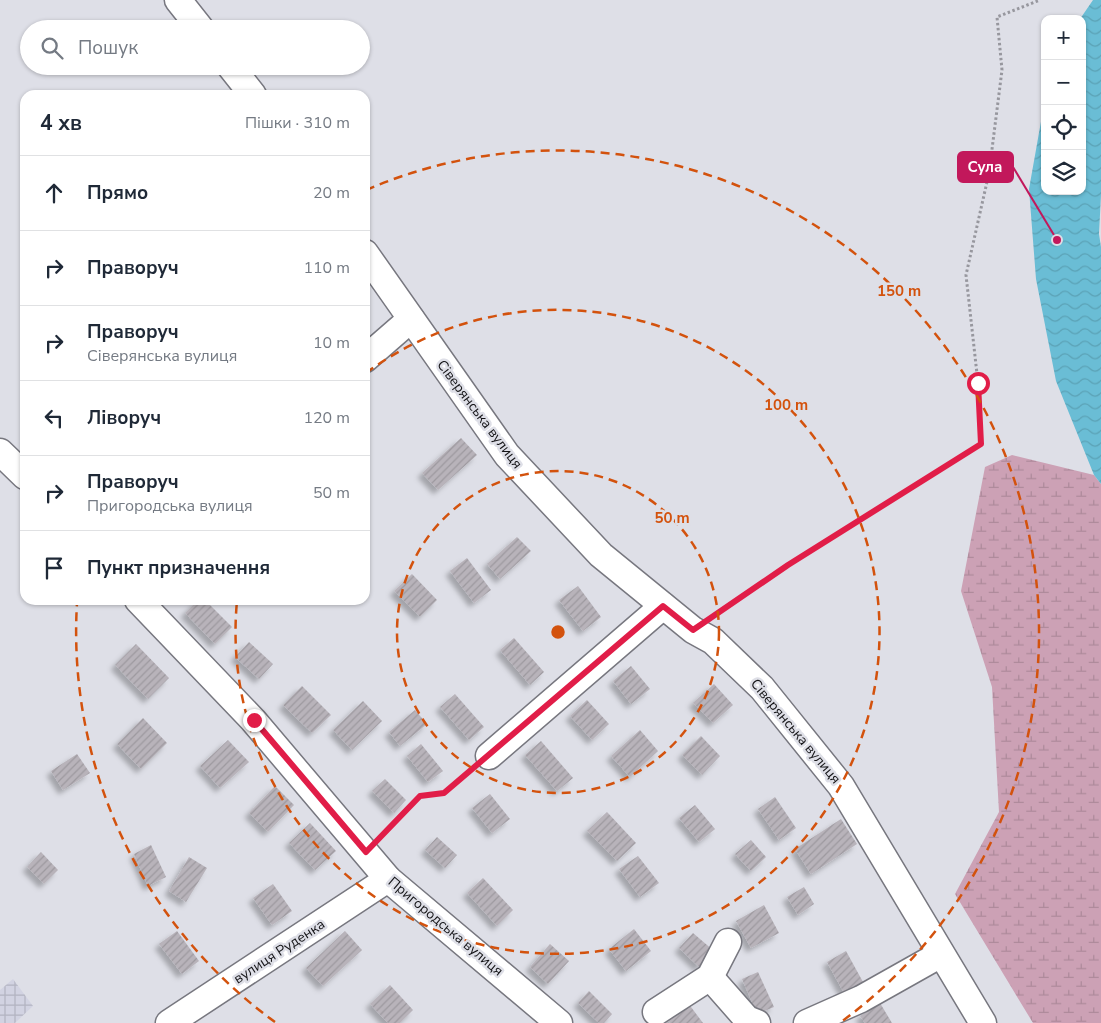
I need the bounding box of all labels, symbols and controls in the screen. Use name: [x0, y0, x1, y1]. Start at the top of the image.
map controls: [1041, 15, 1086, 195]
button: +: [1041, 15, 1086, 60]
search box: [20, 20, 370, 75]
icon: search: [38, 34, 66, 62]
text: Пошук: [78, 35, 138, 61]
button: −: [1041, 60, 1086, 105]
button: locate: [1041, 105, 1086, 150]
text: 4 хв: [40, 109, 82, 137]
text: Пішки · 310 m: [245, 112, 350, 134]
button: layers: [1041, 150, 1086, 195]
callout: Сула: [958, 152, 1013, 182]
text: Сула: [968, 157, 1002, 177]
icon: ahead: [40, 179, 68, 207]
text: Прямо: [87, 180, 148, 206]
text: 20 m: [313, 182, 350, 204]
icon: right: [40, 254, 68, 282]
text: Праворуч: [87, 255, 179, 281]
text: 110 m: [303, 257, 350, 279]
text: 150 m: [877, 281, 921, 301]
text: Праворуч: [87, 319, 179, 345]
icon: right: [40, 329, 68, 357]
text: 10 m: [313, 332, 350, 354]
text: Сіверянська вулиця: [87, 345, 237, 367]
street label: Сіверянська вулиця: [432, 356, 527, 473]
route start: [967, 372, 990, 395]
text: 100 m: [764, 395, 808, 415]
icon: left: [40, 404, 68, 432]
text: Ліворуч: [87, 405, 161, 431]
text: 120 m: [303, 407, 350, 429]
text: Праворуч: [87, 469, 179, 495]
icon: right: [40, 479, 68, 507]
text: 50 m: [313, 482, 350, 504]
text: Пригородська вулиця: [87, 495, 253, 517]
text: 50 m: [654, 508, 690, 528]
icon: arrive: [40, 554, 68, 582]
text: Пункт призначення: [87, 555, 270, 581]
centre of rings: [549, 623, 567, 641]
street label: Сіверянська вулиця: [746, 675, 845, 788]
route end: [243, 709, 266, 732]
street label: Пригородська вулиця: [384, 873, 507, 980]
street label: вулиця Руденка: [230, 915, 329, 988]

